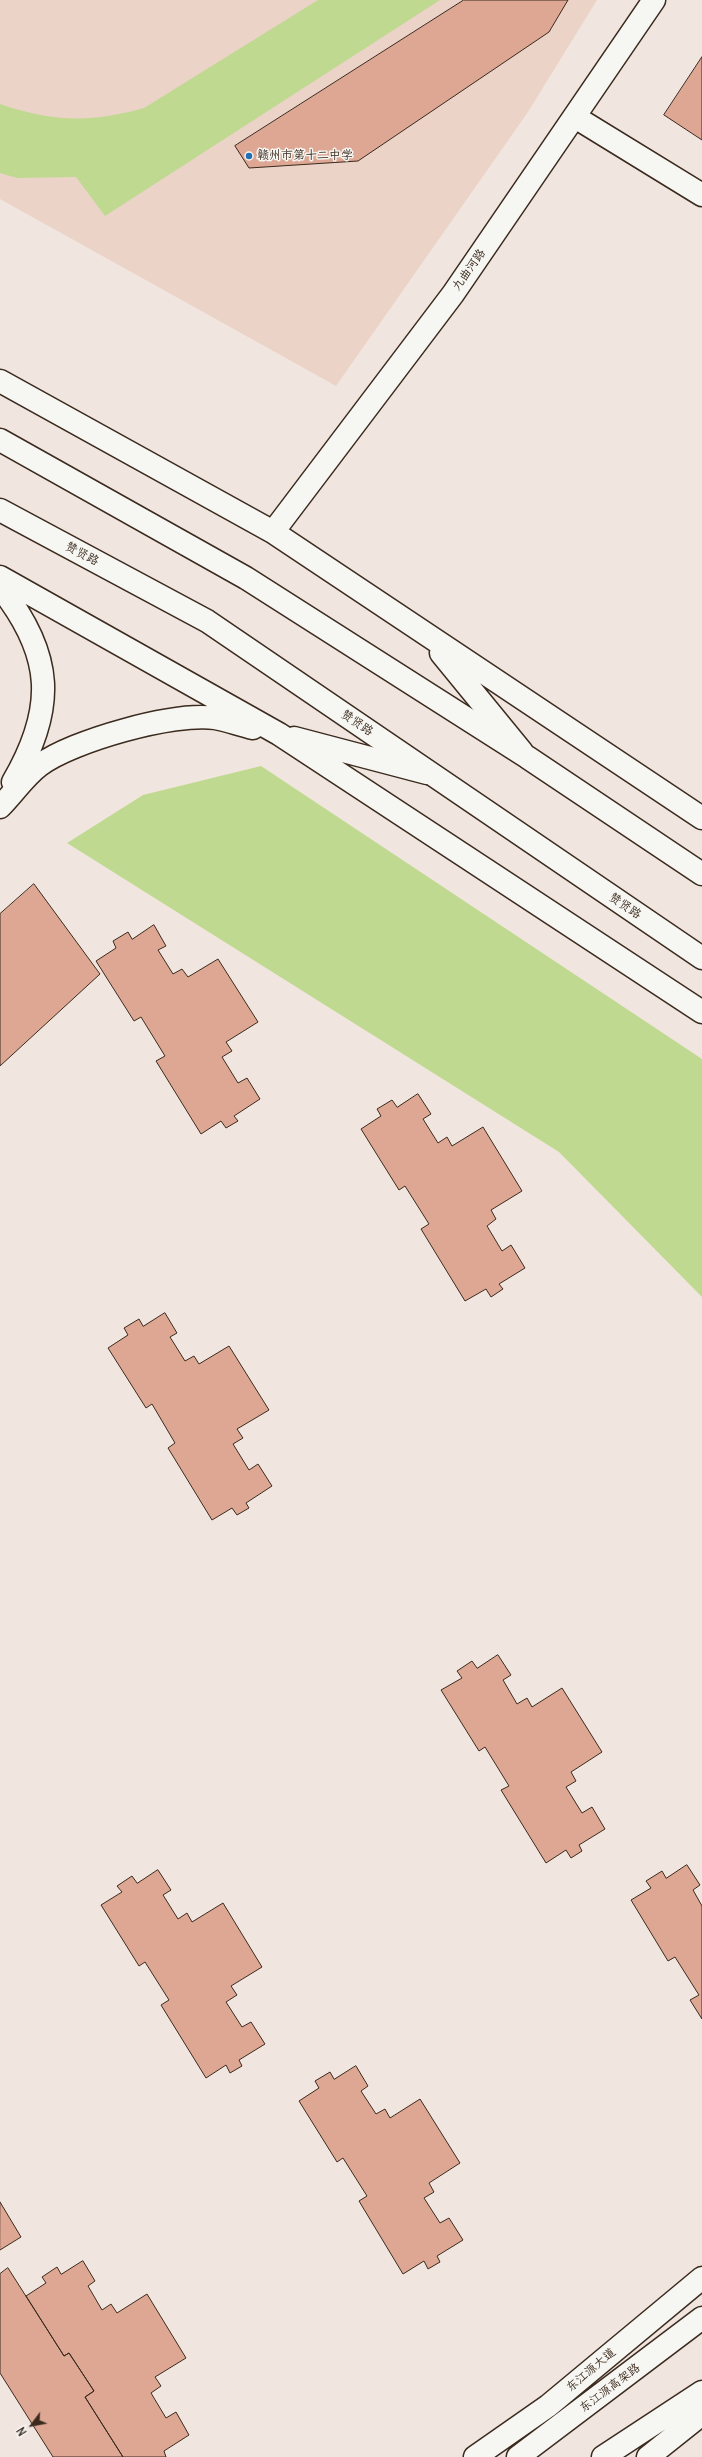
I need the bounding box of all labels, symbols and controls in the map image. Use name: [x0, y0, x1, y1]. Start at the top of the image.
place label: 赣州市第十二中学: [257, 149, 353, 163]
marker: 赣州市第十二中学: [244, 151, 254, 161]
street label: 九曲河路: [449, 246, 489, 294]
street label: 赞贤路: [63, 539, 101, 569]
street label: 赞贤路: [338, 707, 376, 739]
street label: 赞贤路: [606, 890, 644, 922]
street label: 东江源大道: [563, 2345, 619, 2395]
street label: 东江源高架路: [577, 2361, 643, 2415]
north arrow: [12, 2405, 52, 2445]
text: N: [14, 2424, 30, 2438]

